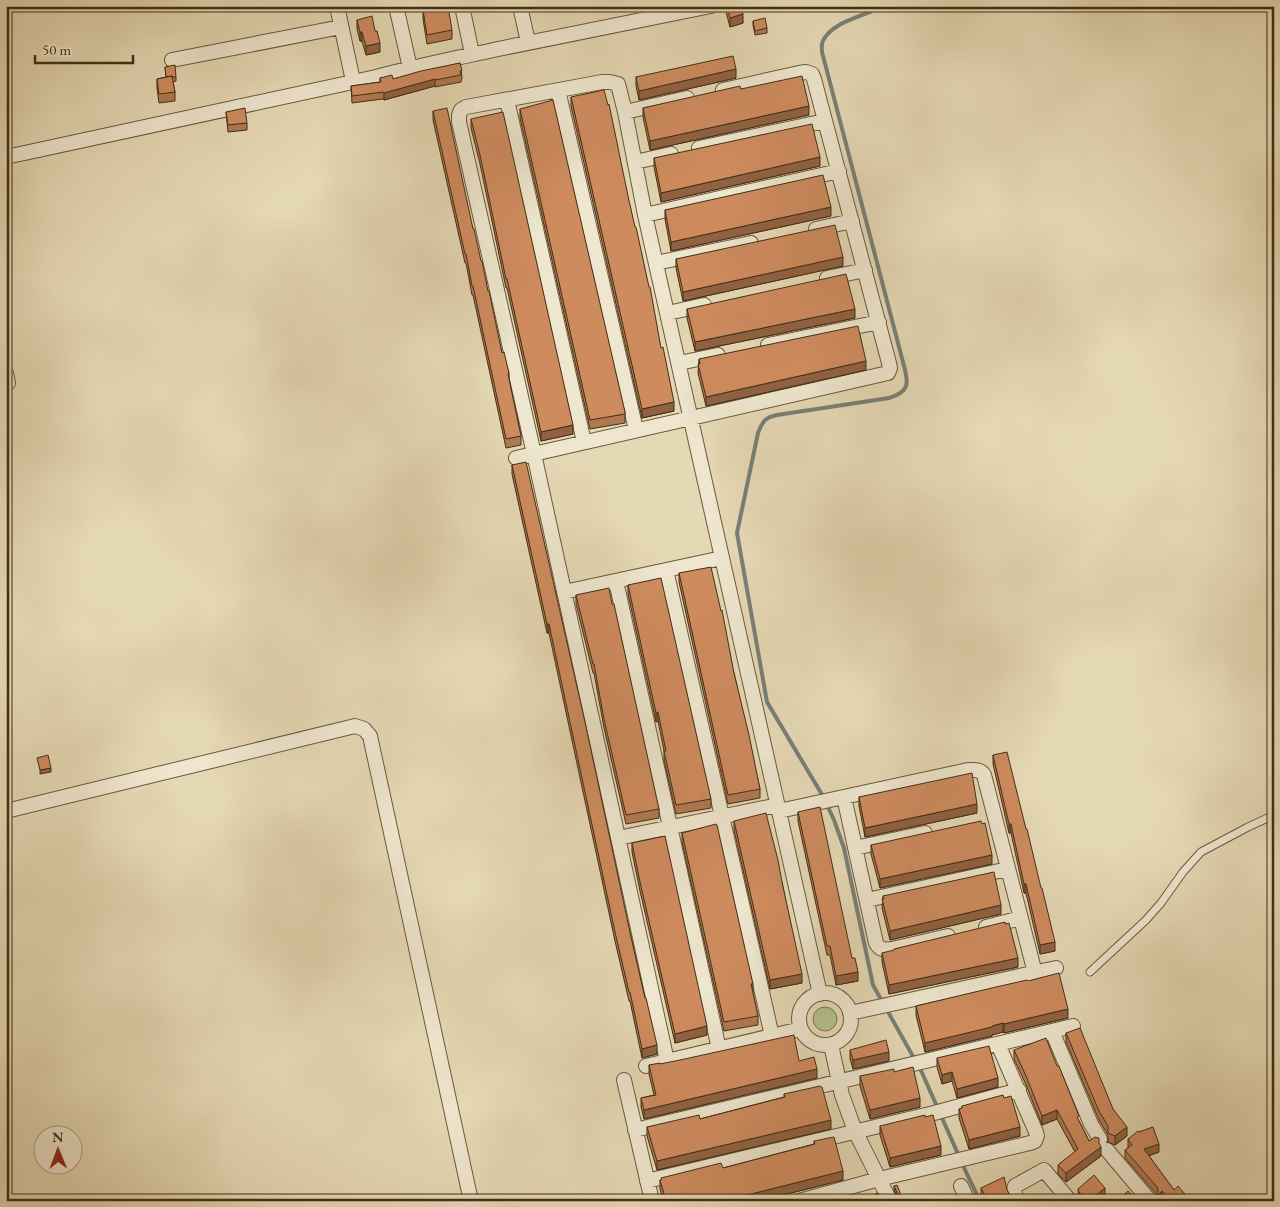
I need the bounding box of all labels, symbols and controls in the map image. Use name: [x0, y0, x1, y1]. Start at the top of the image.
scale bar: [35, 32, 132, 64]
text: 50 m: [42, 40, 71, 59]
north arrow: [32, 1124, 82, 1174]
text: N: [52, 1128, 64, 1146]

